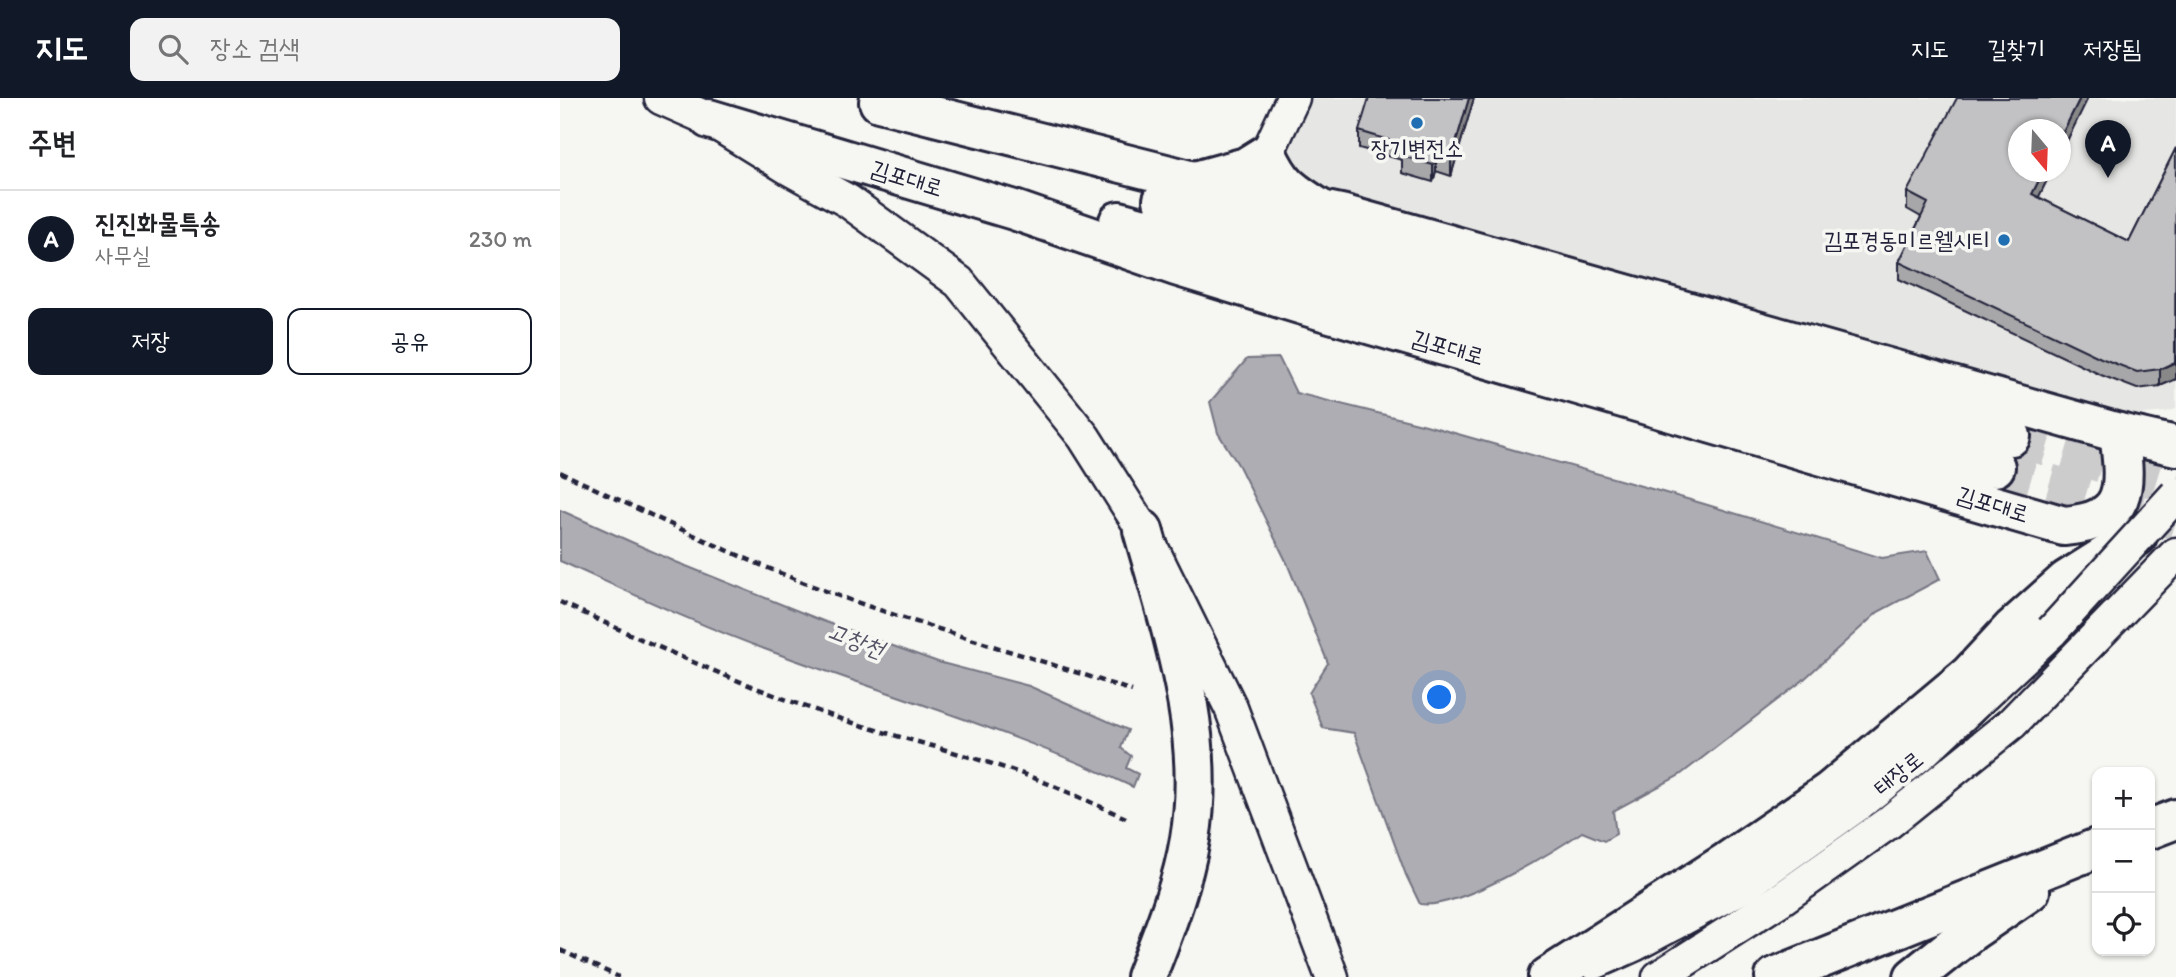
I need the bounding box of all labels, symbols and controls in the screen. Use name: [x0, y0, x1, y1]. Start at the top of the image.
search box: [130, 18, 620, 81]
text: 지도: [35, 28, 88, 67]
icon: search: [154, 30, 192, 68]
text: 장소 검색: [210, 32, 300, 64]
text: 지도: [1911, 34, 1949, 63]
text: 길찾기: [1987, 34, 2045, 63]
text: 저장됨: [2083, 34, 2141, 63]
marker: 장기변전소: [1409, 115, 1425, 131]
north arrow: [2008, 119, 2071, 182]
pin: A: [2085, 120, 2131, 178]
text: 주변: [28, 124, 76, 161]
place label: 장기변전소: [1371, 134, 1463, 162]
street label: 김포대로: [868, 154, 946, 202]
text: 진진화물특송: [95, 207, 221, 239]
text: A: [44, 225, 58, 253]
text: 230 m: [469, 225, 532, 253]
place label: 김포경동미르웰시티: [1823, 226, 1990, 254]
marker: 김포경동미르웰시티: [1996, 232, 2012, 248]
text: 사무실: [95, 241, 151, 269]
button: 저장: [28, 308, 273, 375]
button: 공유: [287, 308, 532, 375]
street label: 김포대로: [1409, 323, 1487, 371]
street label: 김포대로: [1954, 480, 2032, 528]
water label: 고창천: [824, 616, 891, 664]
your location: [1422, 680, 1456, 714]
street label: 태장로: [1868, 745, 1928, 801]
map controls: [2092, 767, 2155, 956]
button: +: [2092, 767, 2155, 830]
button: −: [2092, 830, 2155, 893]
button: locate: [2092, 893, 2155, 956]

